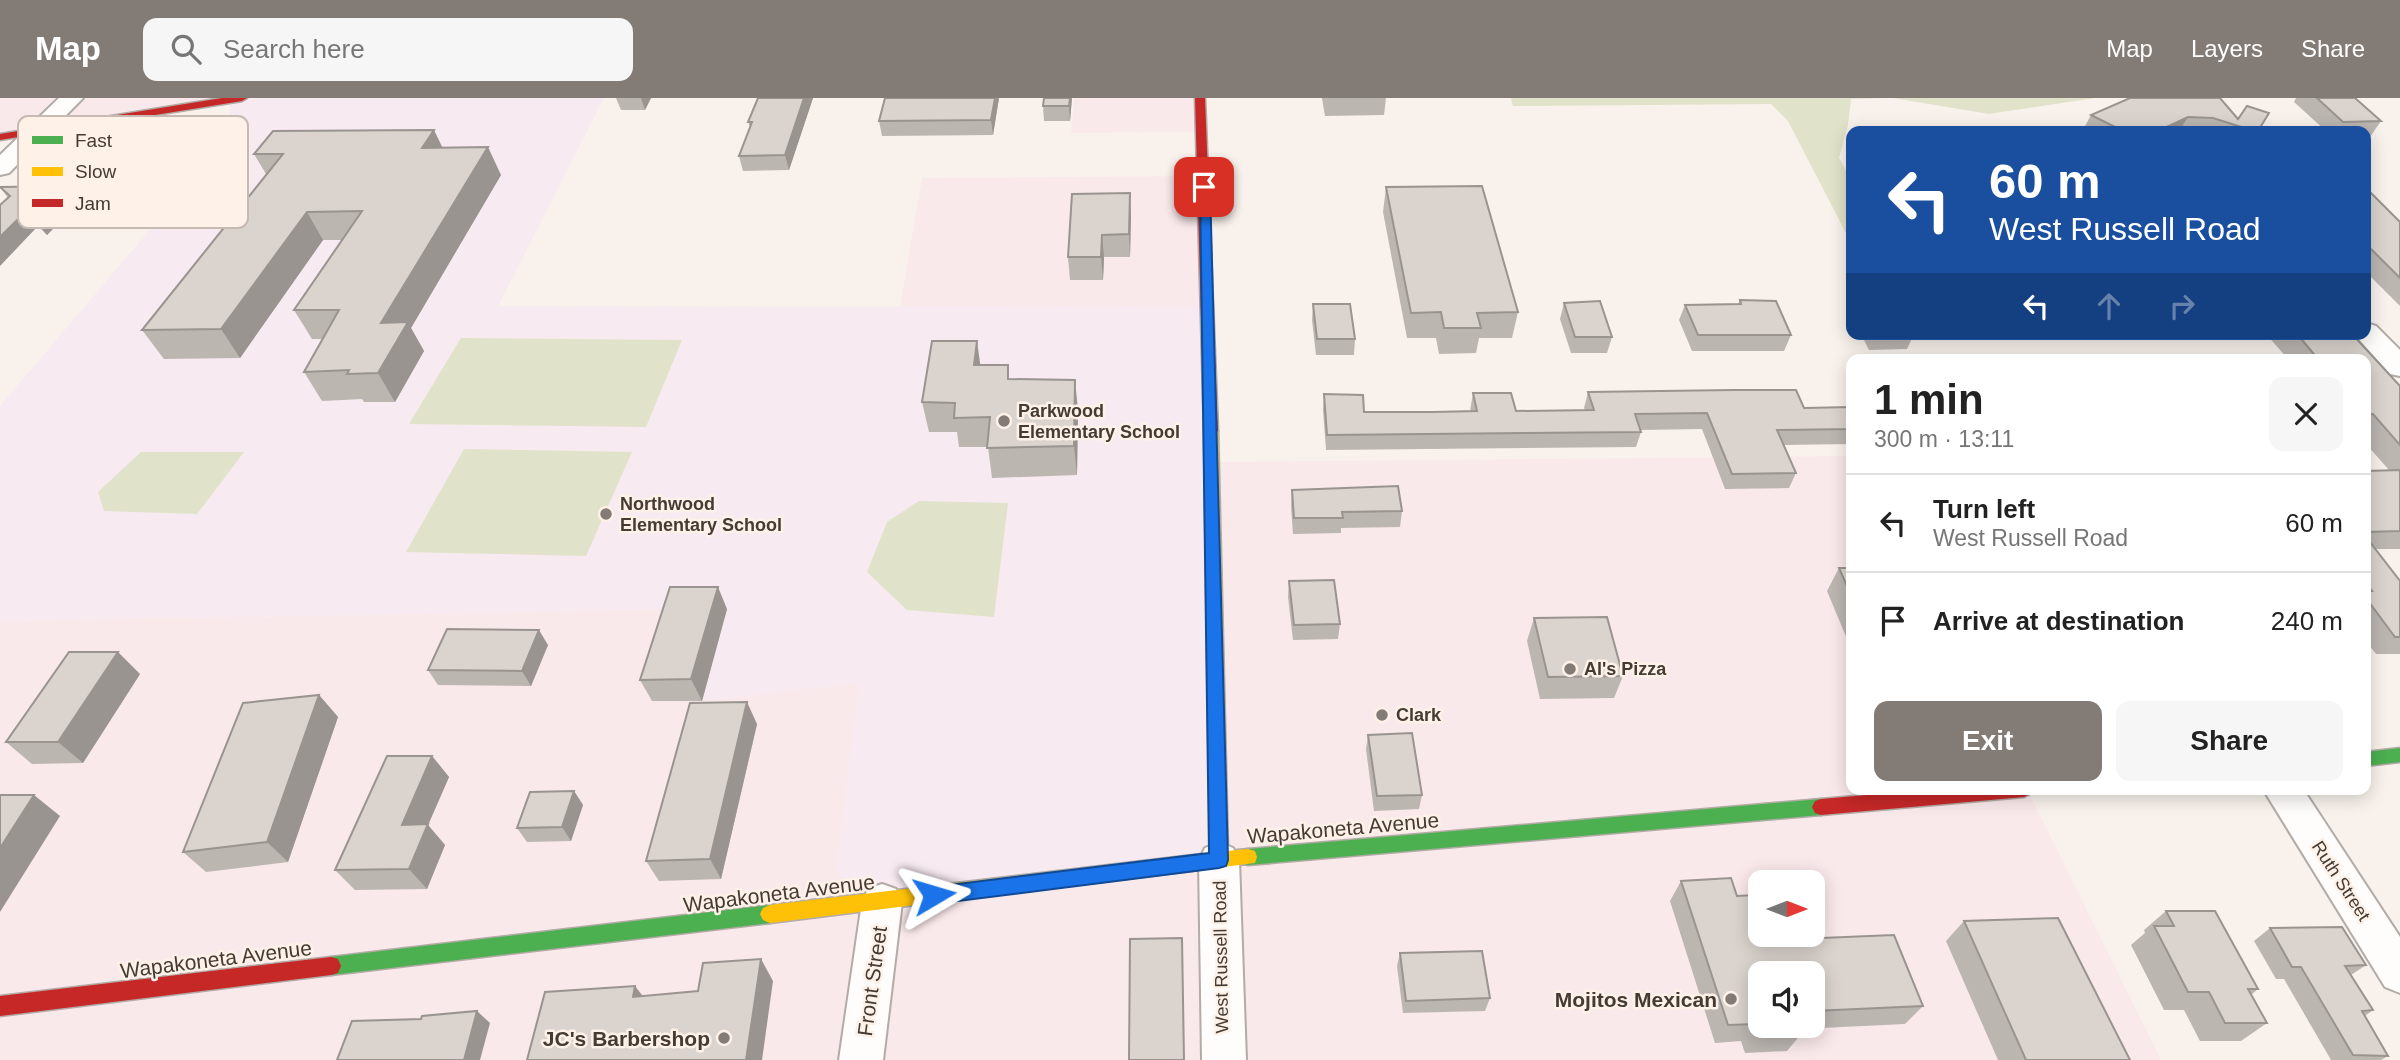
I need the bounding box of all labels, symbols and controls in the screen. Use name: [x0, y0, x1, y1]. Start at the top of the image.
search box: [143, 18, 633, 81]
text: Map: [35, 30, 101, 67]
icon: search: [167, 30, 205, 68]
text: Search here: [223, 34, 365, 64]
text: Map: [2106, 35, 2153, 62]
text: Layers: [2191, 35, 2263, 62]
text: Share: [2301, 35, 2365, 62]
legend: [18, 116, 248, 228]
text: Fast: [75, 130, 113, 151]
icon: left: [1874, 154, 1965, 245]
text: 60 m: [1989, 154, 2101, 208]
pin: [1174, 157, 1234, 217]
text: Slow: [75, 161, 116, 182]
icon: arrive: [1185, 168, 1223, 206]
text: Jam: [75, 193, 111, 214]
text: West Russell Road: [1989, 211, 2261, 247]
icon: left: [2017, 287, 2055, 325]
icon: ahead: [2090, 287, 2128, 325]
icon: right: [2163, 287, 2201, 325]
text: 1 min: [1874, 376, 1984, 423]
button: close: [2269, 377, 2343, 451]
place label: Parkwood Elementary School: [1018, 401, 1180, 442]
marker: Parkwood Elementary School: [996, 413, 1012, 429]
text: 300 m · 13:11: [1874, 426, 2014, 452]
place label: Northwood Elementary School: [620, 494, 782, 535]
text: Turn left: [1933, 494, 2035, 524]
icon: left: [1874, 504, 1912, 542]
marker: Northwood Elementary School: [598, 506, 614, 522]
text: 60 m: [2285, 508, 2343, 538]
text: West Russell Road: [1933, 525, 2128, 551]
icon: arrive: [1874, 602, 1912, 640]
text: Arrive at destination: [1933, 606, 2184, 636]
text: 240 m: [2271, 606, 2343, 636]
place label: Al's Pizza: [1584, 659, 1667, 679]
marker: Al's Pizza: [1562, 661, 1578, 677]
button: Exit: [1874, 701, 2102, 781]
button: Share: [2116, 701, 2343, 781]
place label: Clark: [1396, 705, 1442, 725]
marker: Clark: [1374, 707, 1390, 723]
street label: Wapakoneta Avenue: [1246, 808, 1440, 848]
street label: Ruth Street: [2308, 837, 2374, 925]
position arrow: [897, 858, 971, 932]
street label: Wapakoneta Avenue: [682, 870, 876, 916]
north arrow: [1748, 870, 1825, 947]
map controls: [1748, 870, 1825, 1038]
street label: West Russell Road: [1210, 880, 1232, 1034]
street label: Front Street: [853, 924, 891, 1038]
street label: Wapakoneta Avenue: [119, 936, 313, 982]
button: sound: [1748, 961, 1825, 1038]
place label: Mojitos Mexican: [1555, 988, 1717, 1011]
marker: Mojitos Mexican: [1723, 991, 1739, 1007]
place label: JC's Barbershop: [543, 1027, 710, 1050]
marker: JC's Barbershop: [716, 1030, 732, 1046]

